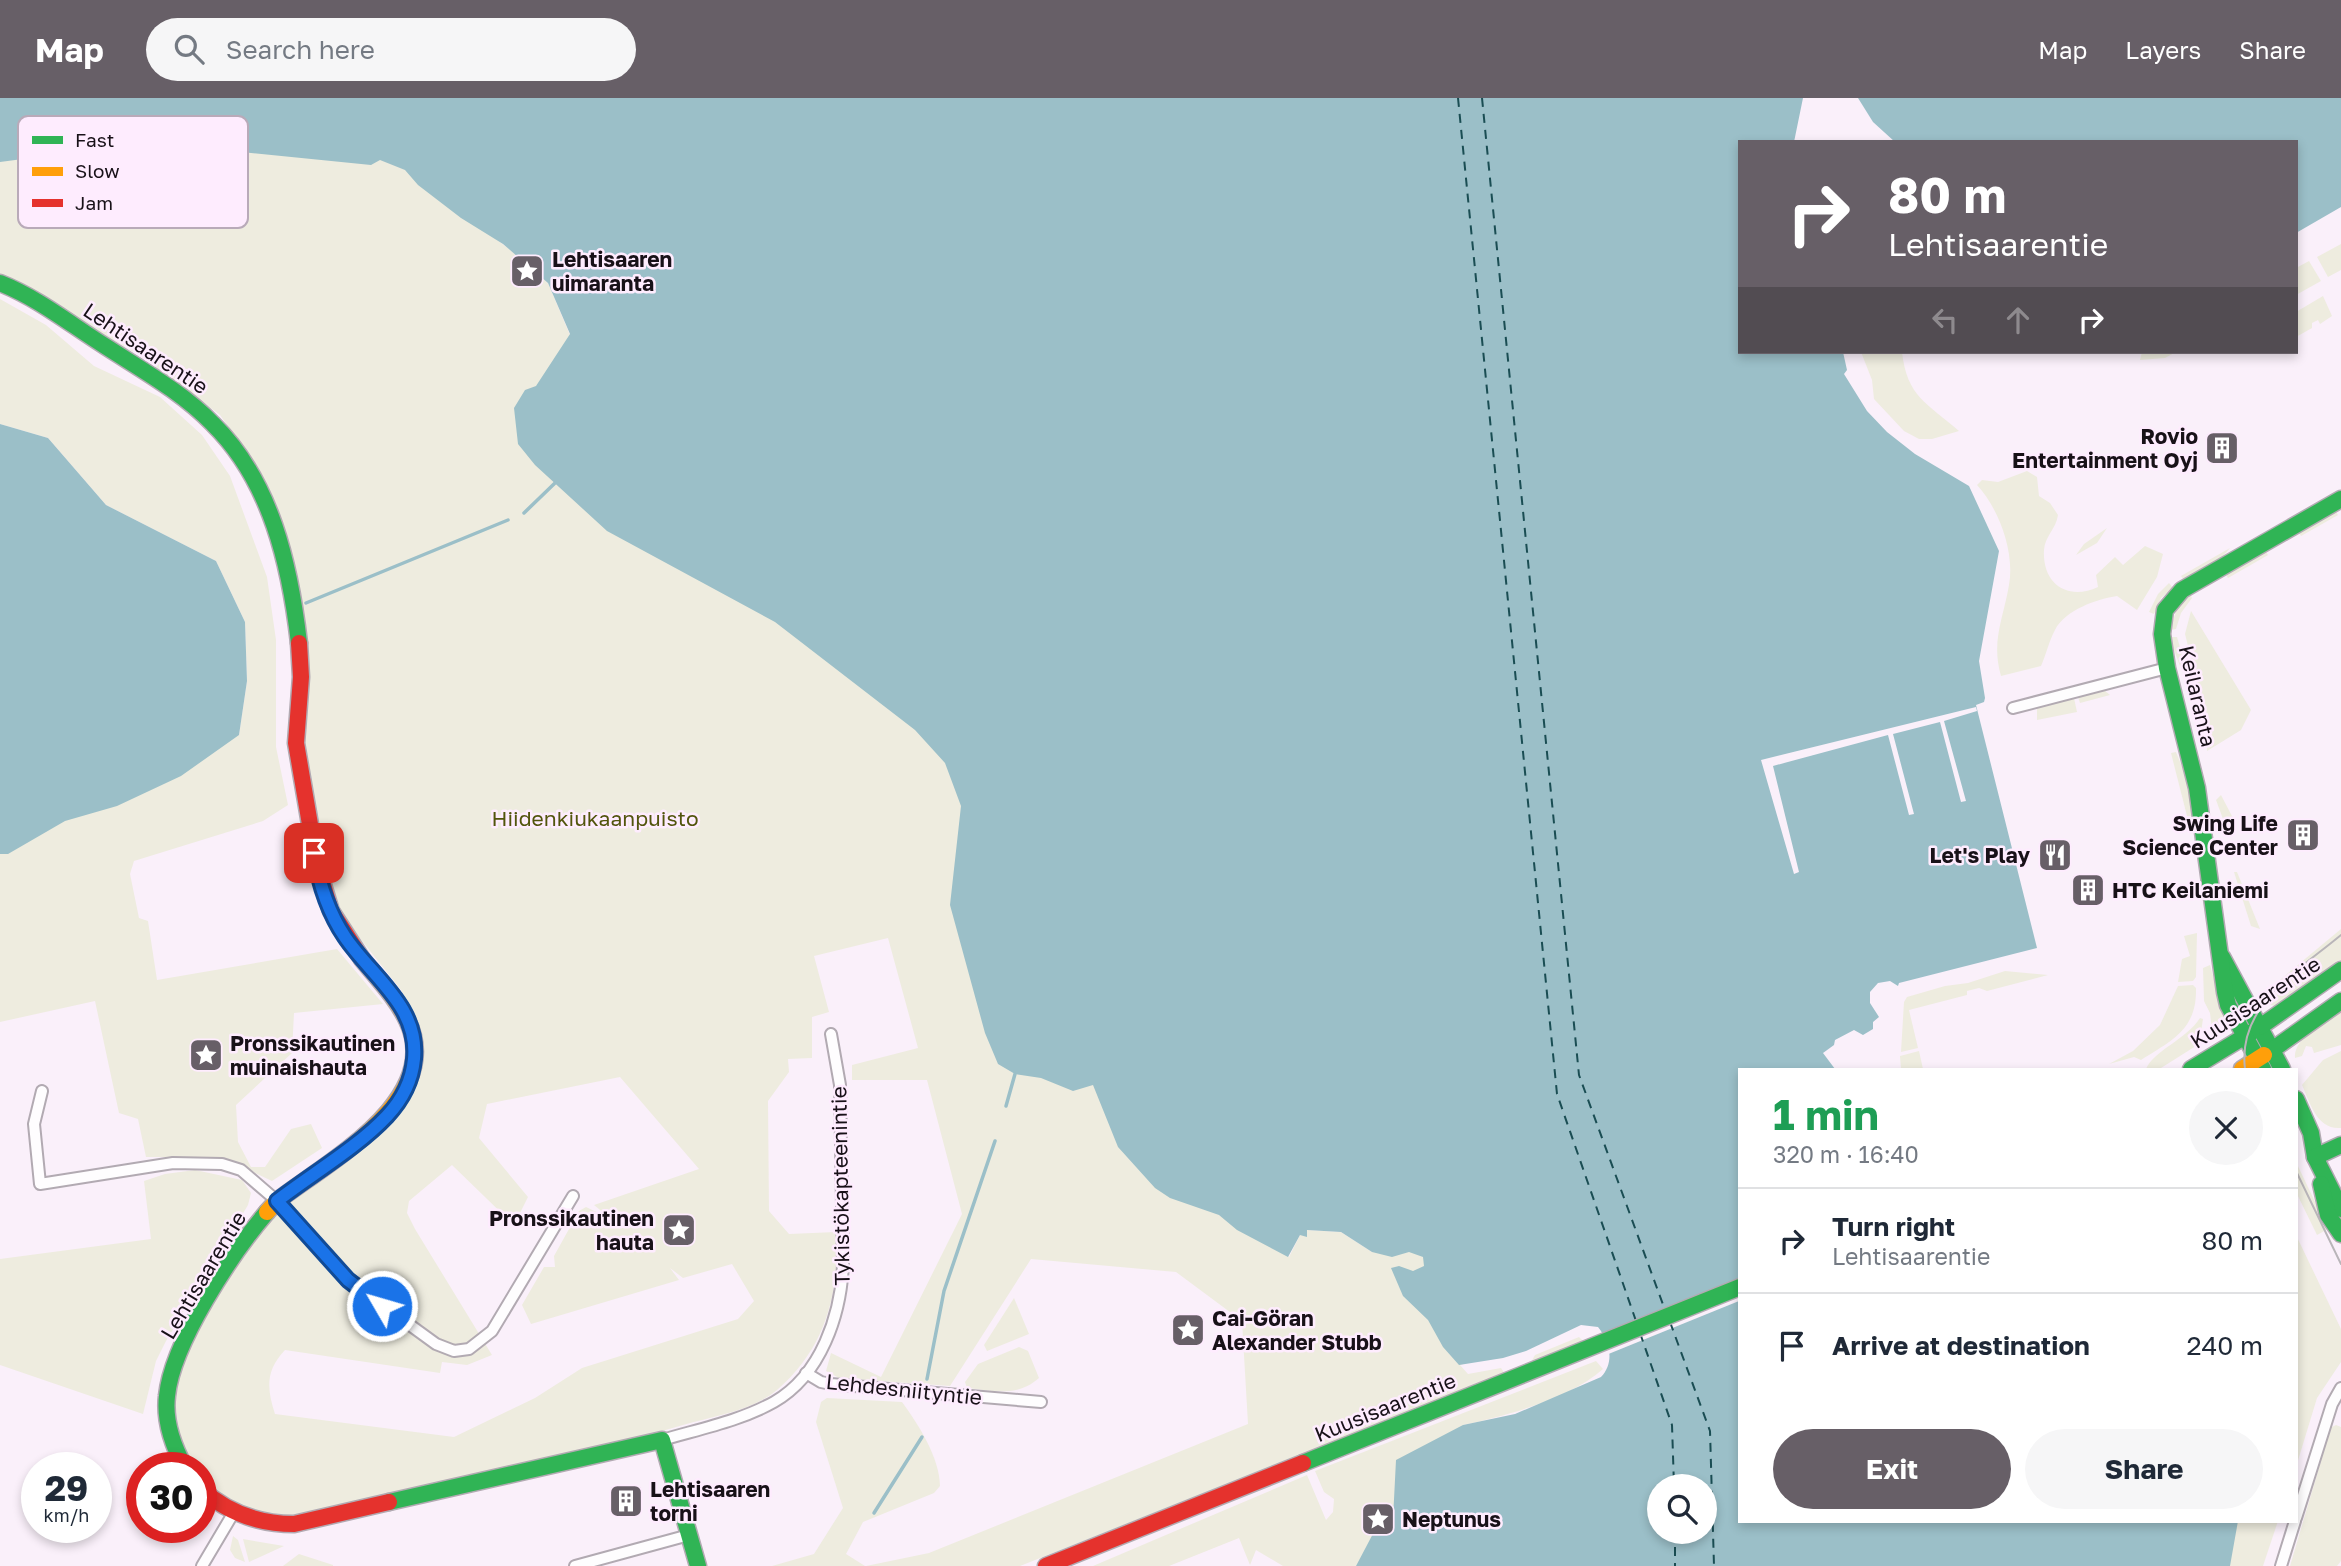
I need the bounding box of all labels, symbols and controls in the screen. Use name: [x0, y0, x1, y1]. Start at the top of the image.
search box: [146, 18, 636, 81]
text: Map: [35, 30, 104, 69]
icon: search: [170, 30, 208, 68]
text: Search here: [226, 34, 375, 65]
text: Map: [2038, 35, 2087, 64]
text: Layers: [2125, 35, 2201, 64]
text: Share: [2239, 35, 2306, 64]
legend: [18, 116, 248, 228]
text: Fast: [75, 128, 114, 151]
text: Slow: [75, 159, 120, 182]
text: 80 m: [1888, 165, 2006, 224]
icon: right: [1773, 168, 1864, 259]
text: Jam: [75, 191, 113, 214]
text: Lehtisaarentie: [1888, 225, 2108, 263]
place label: Lehtisaaren uimaranta: [552, 246, 672, 296]
place icon: Lehtisaaren uimaranta: [508, 252, 546, 290]
street label: Lehtisaarentie: [79, 297, 213, 399]
icon: left: [1926, 301, 1964, 339]
icon: ahead: [1999, 301, 2037, 339]
icon: right: [2072, 301, 2110, 339]
place label: Rovio Entertainment Oyj: [2012, 423, 2198, 473]
building icon: Rovio Entertainment Oyj: [2203, 429, 2241, 467]
street label: Keilaranta: [2174, 643, 2222, 749]
park label: Hiidenkiukaanpuisto: [491, 805, 699, 831]
place label: Swing Life Science Center: [2122, 810, 2278, 860]
building icon: Swing Life Science Center: [2284, 816, 2322, 854]
pin: [284, 823, 344, 883]
icon: arrive: [295, 834, 333, 872]
restaurant icon: Let's Play: [2036, 836, 2074, 874]
place label: Let's Play: [1930, 842, 2030, 868]
building icon: HTC Keilaniemi: [2069, 871, 2107, 909]
place label: HTC Keilaniemi: [2112, 877, 2269, 903]
street label: Kuusisaarentie: [2185, 950, 2325, 1054]
place label: Pronssikautinen muinaishauta: [230, 1030, 395, 1080]
place icon: Pronssikautinen muinaishauta: [187, 1036, 225, 1074]
street label: Tykistökapteenintie: [825, 1086, 855, 1286]
text: 1 min: [1773, 1089, 1879, 1139]
button: close: [2189, 1091, 2263, 1165]
text: 320 m · 16:40: [1773, 1140, 1919, 1168]
place label: Pronssikautinen hauta: [489, 1205, 654, 1255]
street label: Lehtisaarentie: [155, 1206, 251, 1344]
place icon: Pronssikautinen hauta: [660, 1211, 698, 1249]
text: Turn right: [1832, 1211, 1955, 1242]
icon: right: [1773, 1222, 1811, 1260]
text: 80 m: [2202, 1225, 2263, 1256]
text: Lehtisaarentie: [1832, 1242, 1990, 1270]
position arrow: [345, 1269, 419, 1343]
place label: Cai-Göran Alexander Stubb: [1212, 1305, 1382, 1355]
place icon: Cai-Göran Alexander Stubb: [1169, 1311, 1207, 1349]
icon: arrive: [1773, 1327, 1811, 1365]
text: Arrive at destination: [1832, 1330, 2090, 1361]
text: 240 m: [2186, 1330, 2263, 1361]
street label: Kuusisaarentie: [1311, 1367, 1459, 1447]
street label: Lehdesniityntie: [825, 1368, 983, 1410]
button: Exit: [1773, 1429, 2011, 1509]
button: Share: [2025, 1429, 2263, 1509]
speed limit sign: 30: [126, 1452, 217, 1543]
text: 29: [45, 1467, 88, 1509]
map controls: [1647, 1474, 1717, 1544]
button: search: [1647, 1474, 1717, 1544]
place label: Lehtisaaren torni: [650, 1476, 770, 1526]
building icon: Lehtisaaren torni: [607, 1482, 645, 1520]
place icon: Neptunus: [1359, 1500, 1397, 1538]
text: km/h: [44, 1504, 89, 1526]
place label: Neptunus: [1402, 1506, 1501, 1532]

